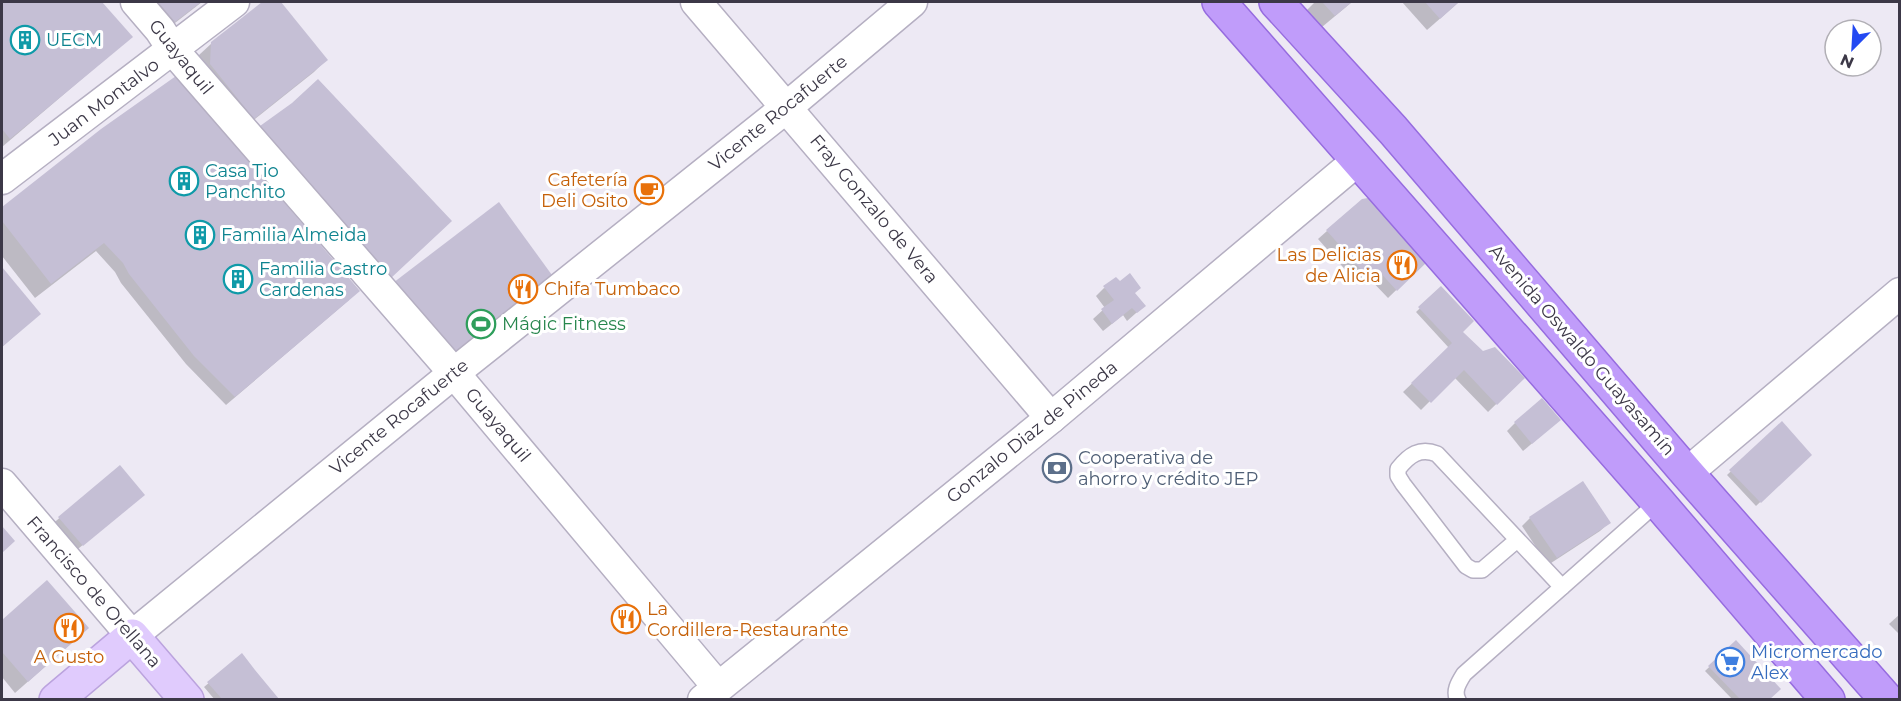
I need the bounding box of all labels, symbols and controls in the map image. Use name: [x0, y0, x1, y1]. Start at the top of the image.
street label: Guayaquil: [144, 15, 218, 99]
north arrow: [1823, 18, 1883, 78]
building icon: UECM: [9, 24, 41, 56]
place label: UECM: [46, 29, 102, 51]
street label: Vicente Rocafuerte: [704, 50, 852, 176]
text: N: [1837, 50, 1857, 73]
street label: Juan Montalvo: [44, 53, 164, 151]
street label: Fray Gonzalo de Vera: [805, 130, 943, 288]
place label: Casa Tio Panchito: [205, 160, 286, 203]
building icon: Casa Tio Panchito: [168, 165, 200, 197]
place label: Cafetería Deli Osito: [541, 169, 628, 212]
cafe icon: Cafetería Deli Osito: [633, 174, 665, 206]
building icon: Familia Almeida: [184, 219, 216, 251]
place label: Familia Almeida: [221, 224, 367, 246]
street label: Avenida Oswaldo Guayasamín: [1484, 240, 1680, 460]
place label: Las Delicias de Alicia: [1277, 244, 1381, 287]
restaurant icon: Las Delicias de Alicia: [1386, 249, 1418, 281]
place label: Familia Castro Cardenas: [259, 258, 387, 301]
building icon: Familia Castro Cardenas: [222, 263, 254, 295]
restaurant icon: Chifa Tumbaco: [507, 273, 539, 305]
place label: Chifa Tumbaco: [544, 278, 680, 300]
sports icon: Mágic Fitness: [465, 308, 497, 340]
place label: Mágic Fitness: [502, 313, 626, 335]
street label: Vicente Rocafuerte: [325, 354, 473, 480]
street label: Gonzalo Diaz de Pineda: [942, 356, 1122, 508]
street label: Guayaquil: [461, 383, 535, 467]
place label: Cooperativa de ahorro y crédito JEP: [1078, 447, 1258, 490]
bank icon: Cooperativa de ahorro y crédito JEP: [1041, 452, 1073, 484]
street label: Francisco de Orellana: [22, 512, 166, 672]
place label: La Cordillera-Restaurante: [647, 598, 849, 641]
restaurant icon: La Cordillera-Restaurante: [610, 603, 642, 635]
restaurant icon: A Gusto: [53, 612, 85, 644]
place label: Micromercado Alex: [1751, 641, 1883, 684]
place label: A Gusto: [34, 646, 104, 668]
supermarket icon: Micromercado Alex: [1714, 646, 1746, 678]

